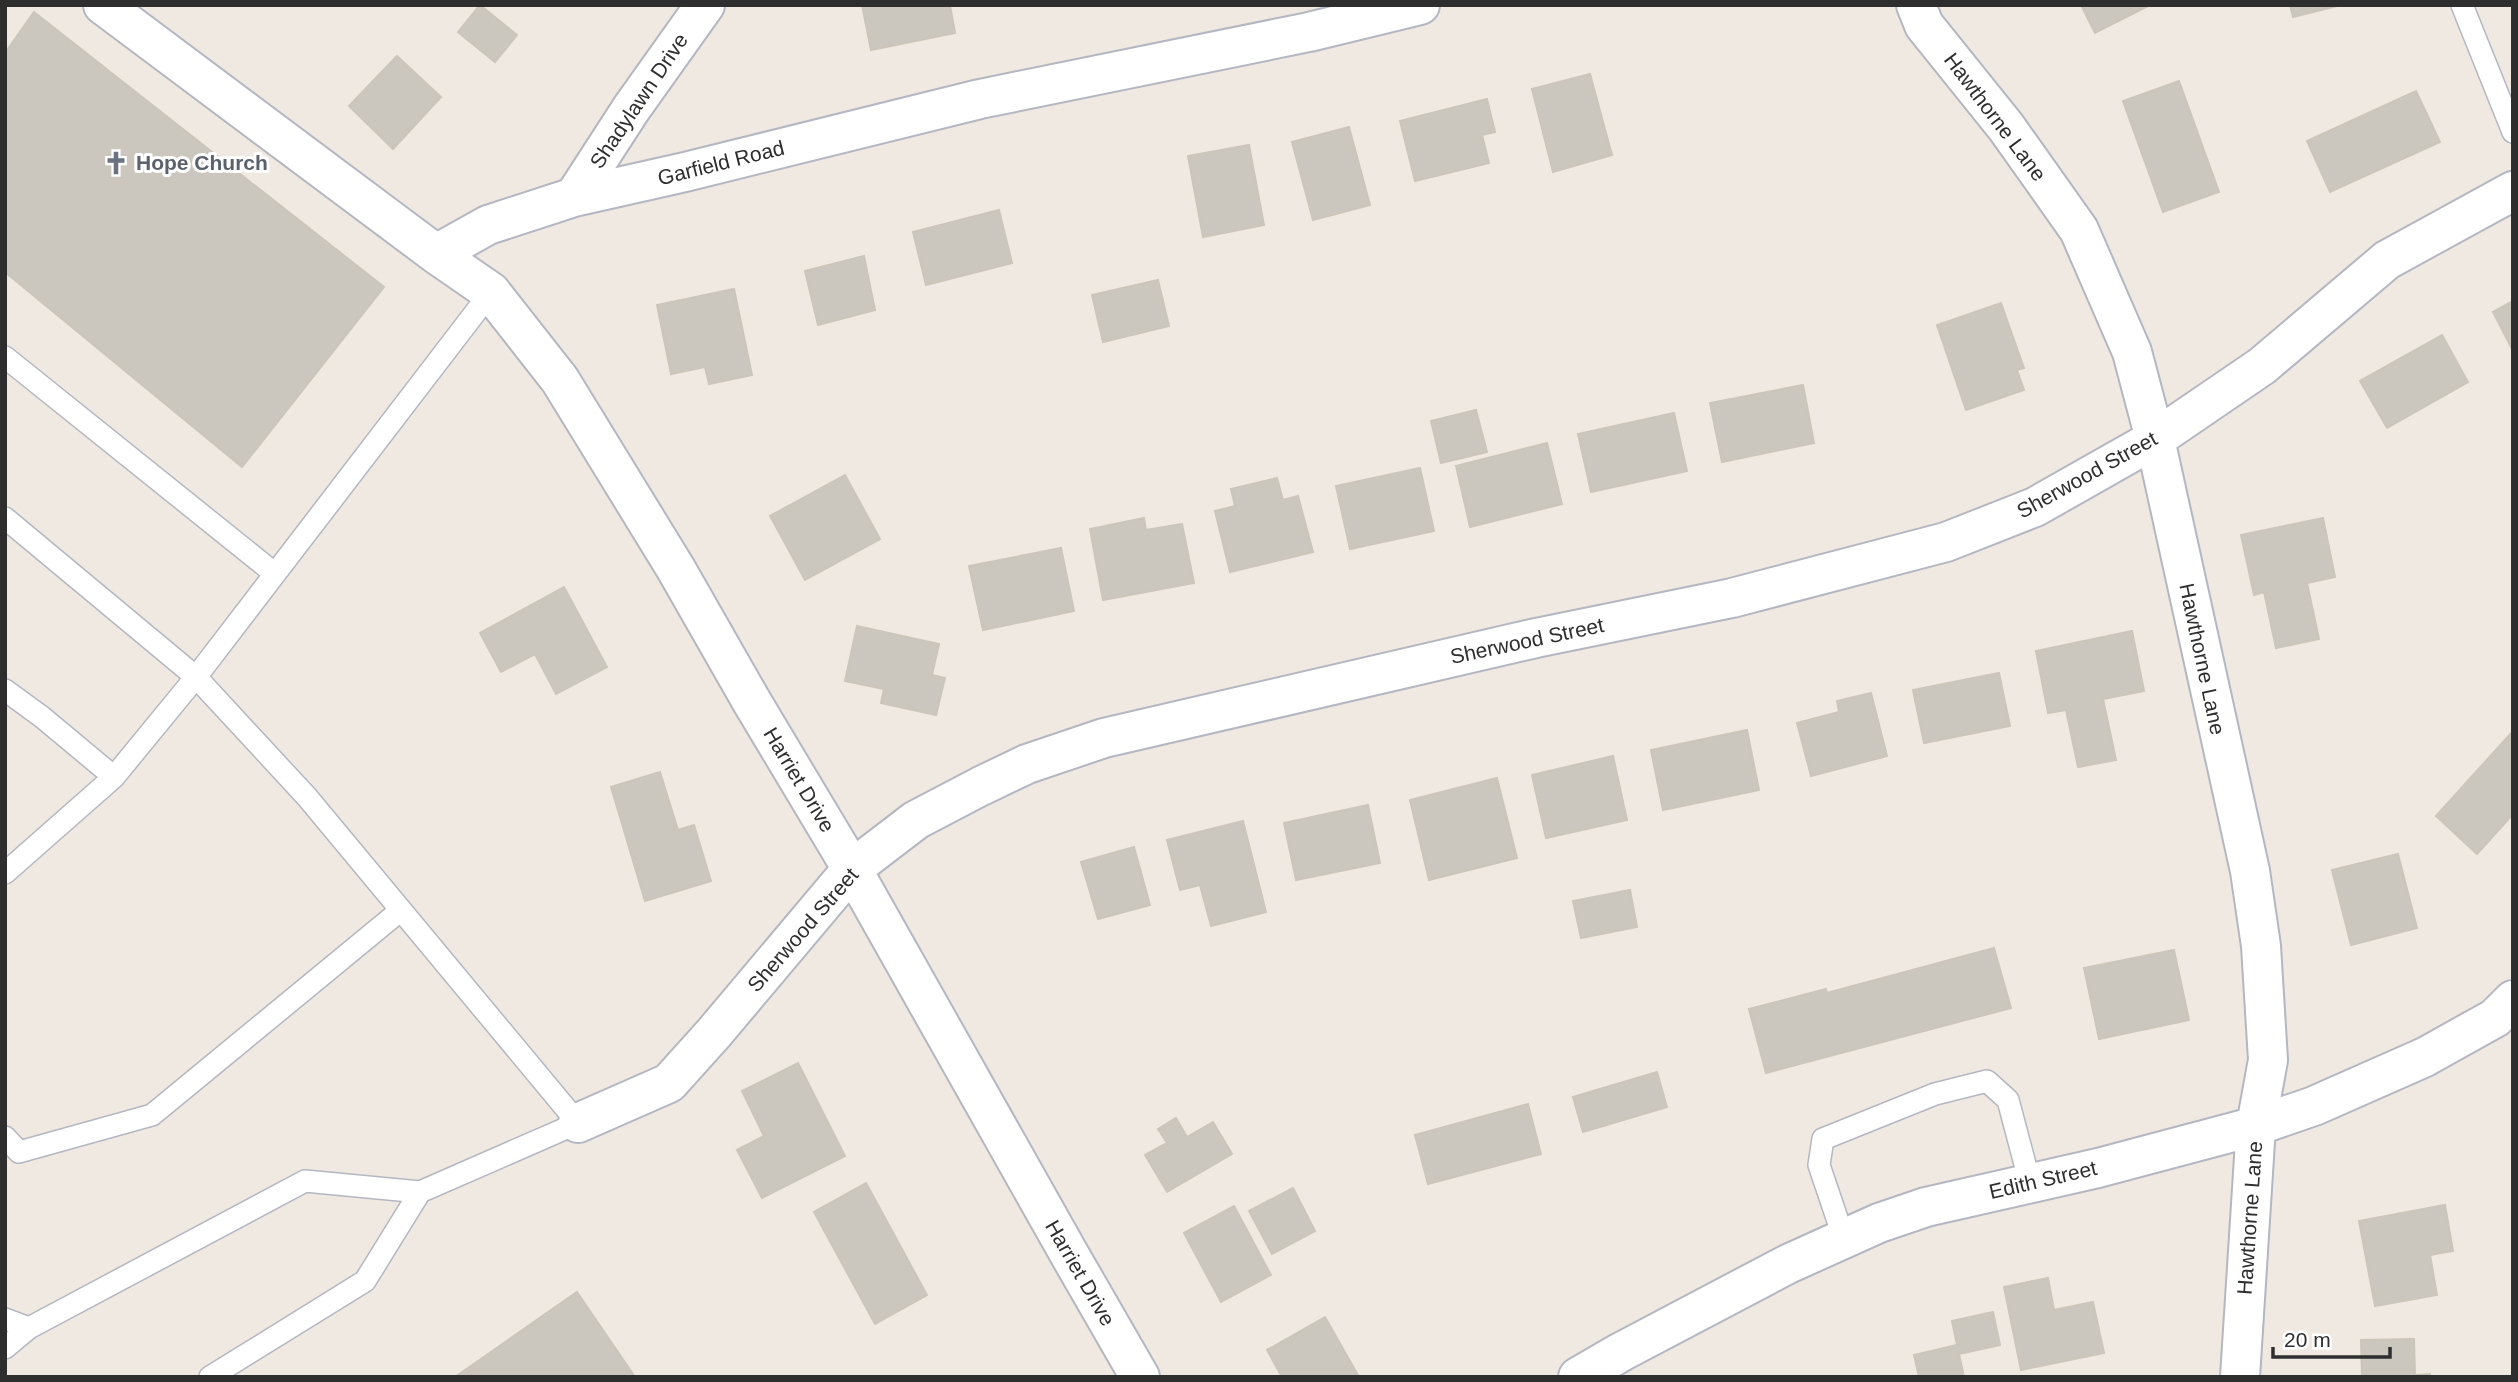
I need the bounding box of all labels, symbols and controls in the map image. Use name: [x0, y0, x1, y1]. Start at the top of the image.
street label: Shadylawn Drive: [585, 29, 692, 172]
street label: Hawthorne Lane: [1940, 48, 2051, 185]
street label: Garfield Road: [655, 136, 787, 189]
church icon: Hope Church: [102, 149, 130, 177]
place label: Hope Church: [136, 151, 268, 174]
street label: Sherwood Street: [2013, 427, 2161, 523]
street label: Hawthorne Lane: [2175, 581, 2230, 737]
street label: Sherwood Street: [1448, 613, 1606, 668]
street label: Harriet Drive: [759, 723, 840, 836]
street label: Sherwood Street: [743, 863, 863, 996]
street label: Hawthorne Lane: [2233, 1140, 2266, 1296]
street label: Edith Street: [1987, 1156, 2099, 1203]
street label: Harriet Drive: [1041, 1216, 1120, 1330]
scale bar: [2273, 1316, 2390, 1360]
text: 20 m: [2284, 1328, 2331, 1351]

